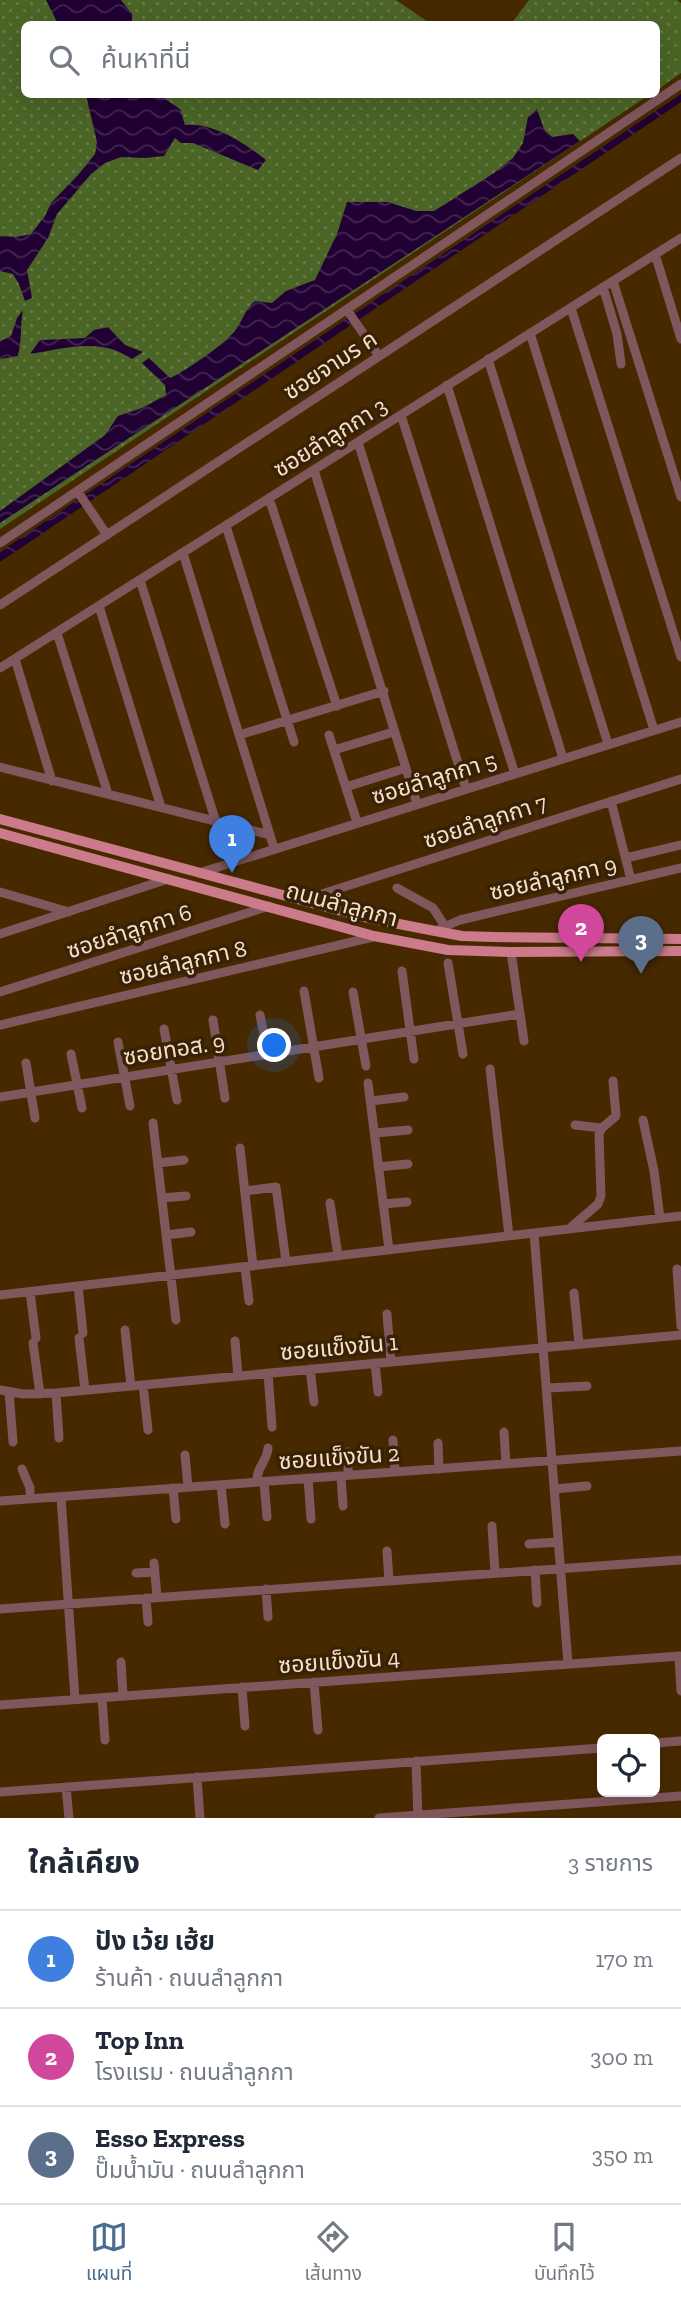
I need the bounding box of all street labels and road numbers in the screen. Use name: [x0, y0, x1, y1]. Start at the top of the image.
street label: ซอยจามร ค: [278, 324, 382, 406]
street label: ซอยลำลูกกา 3: [268, 391, 393, 484]
street label: ซอยลำลูกกา 5: [368, 746, 500, 811]
street label: ซอยลำลูกกา 7: [420, 788, 551, 855]
street label: ซอยลำลูกกา 9: [487, 850, 620, 907]
street label: ถนนลำลูกกา: [283, 876, 401, 933]
street label: ซอยลำลูกกา 6: [63, 898, 195, 965]
street label: ซอยลำลูกกา 8: [117, 934, 250, 991]
street label: ซอยทอส. 9: [121, 1027, 227, 1071]
street label: ซอยแข็งขัน 1: [279, 1328, 399, 1366]
street label: ซอยแข็งขัน 2: [278, 1439, 400, 1475]
street label: ซอยแข็งขัน 4: [277, 1643, 401, 1679]

